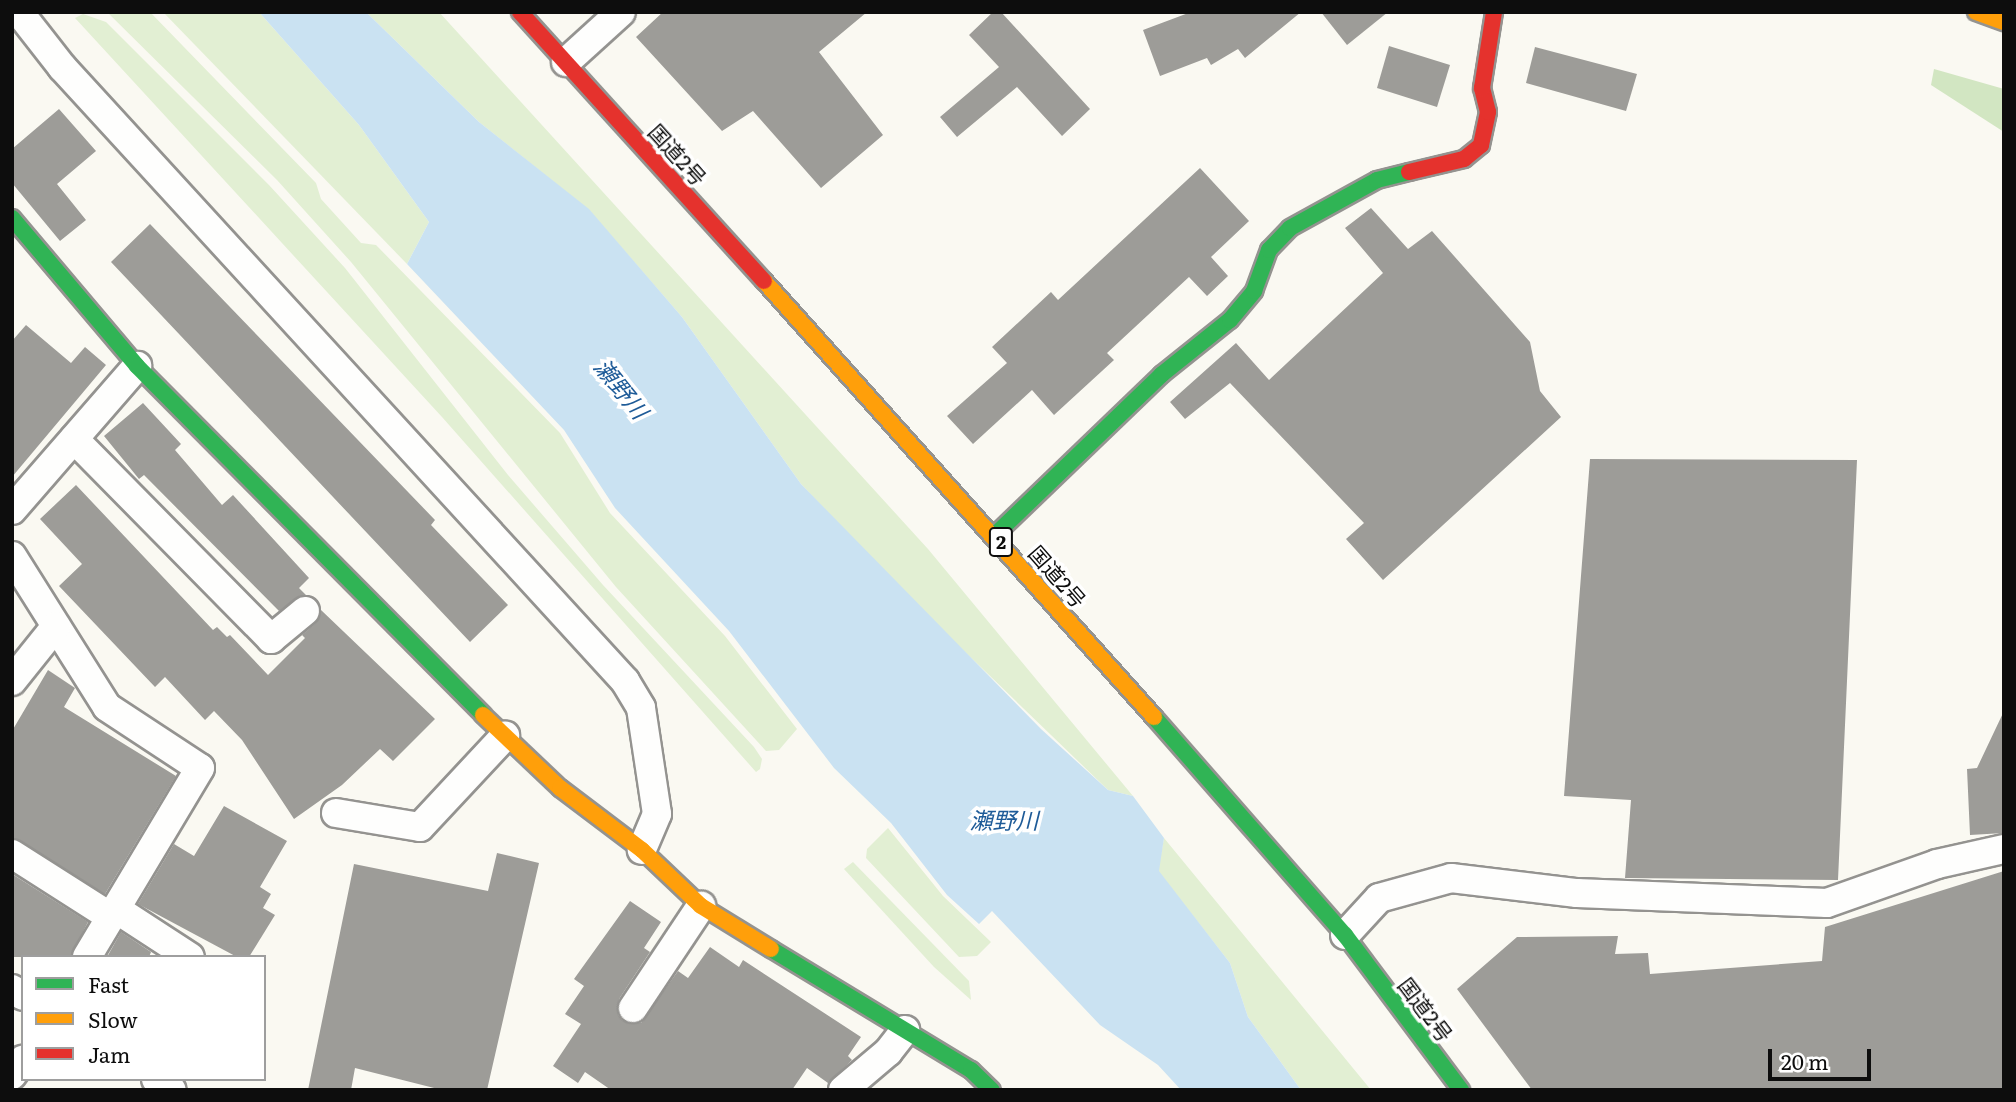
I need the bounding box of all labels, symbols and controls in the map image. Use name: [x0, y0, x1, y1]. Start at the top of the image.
street label: 国道2号: [644, 118, 712, 190]
water label: 瀬野川: [590, 353, 654, 423]
road number: 2: [989, 526, 1013, 558]
street label: 国道2号: [1024, 540, 1092, 612]
water label: 瀬野川: [970, 805, 1038, 833]
legend: [21, 955, 266, 1081]
text: Fast: [88, 968, 129, 999]
street label: 国道2号: [1394, 972, 1458, 1046]
text: Slow: [88, 1003, 138, 1034]
scale bar: [1771, 1036, 1874, 1080]
text: Jam: [88, 1038, 130, 1069]
text: 20 m: [1781, 1045, 1828, 1076]

